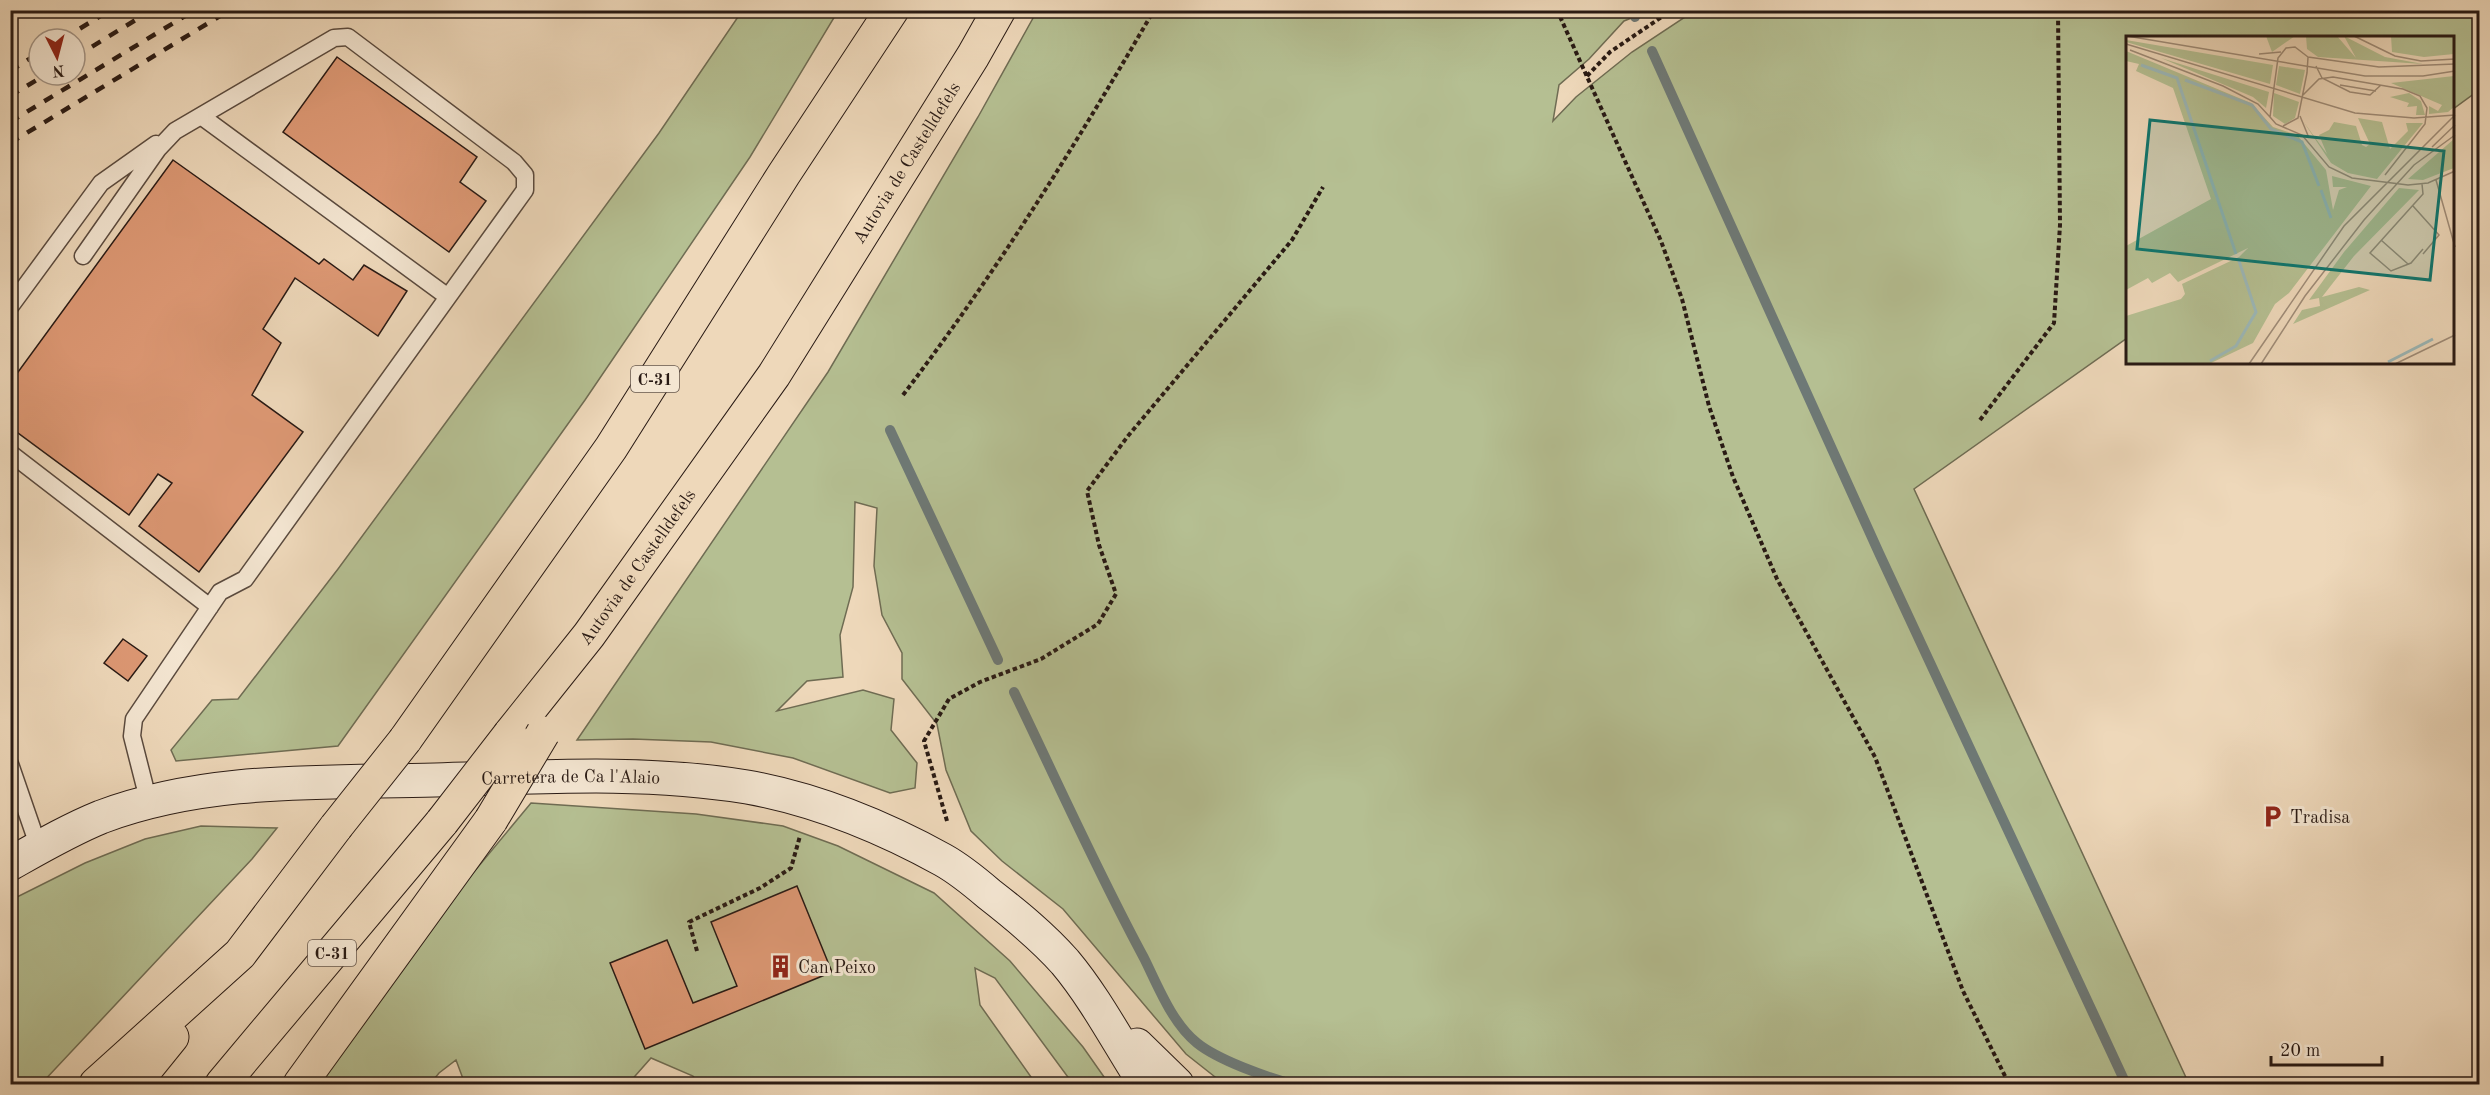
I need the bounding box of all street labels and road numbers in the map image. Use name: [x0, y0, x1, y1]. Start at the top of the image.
street label: Autovia de Castelldefels: [850, 79, 964, 247]
road number: C-31: [631, 366, 679, 392]
street label: Autovia de Castelldefels: [576, 486, 700, 649]
street label: Carretera de Ca l'Alaio: [481, 768, 661, 788]
road number: C-31: [308, 940, 356, 966]

